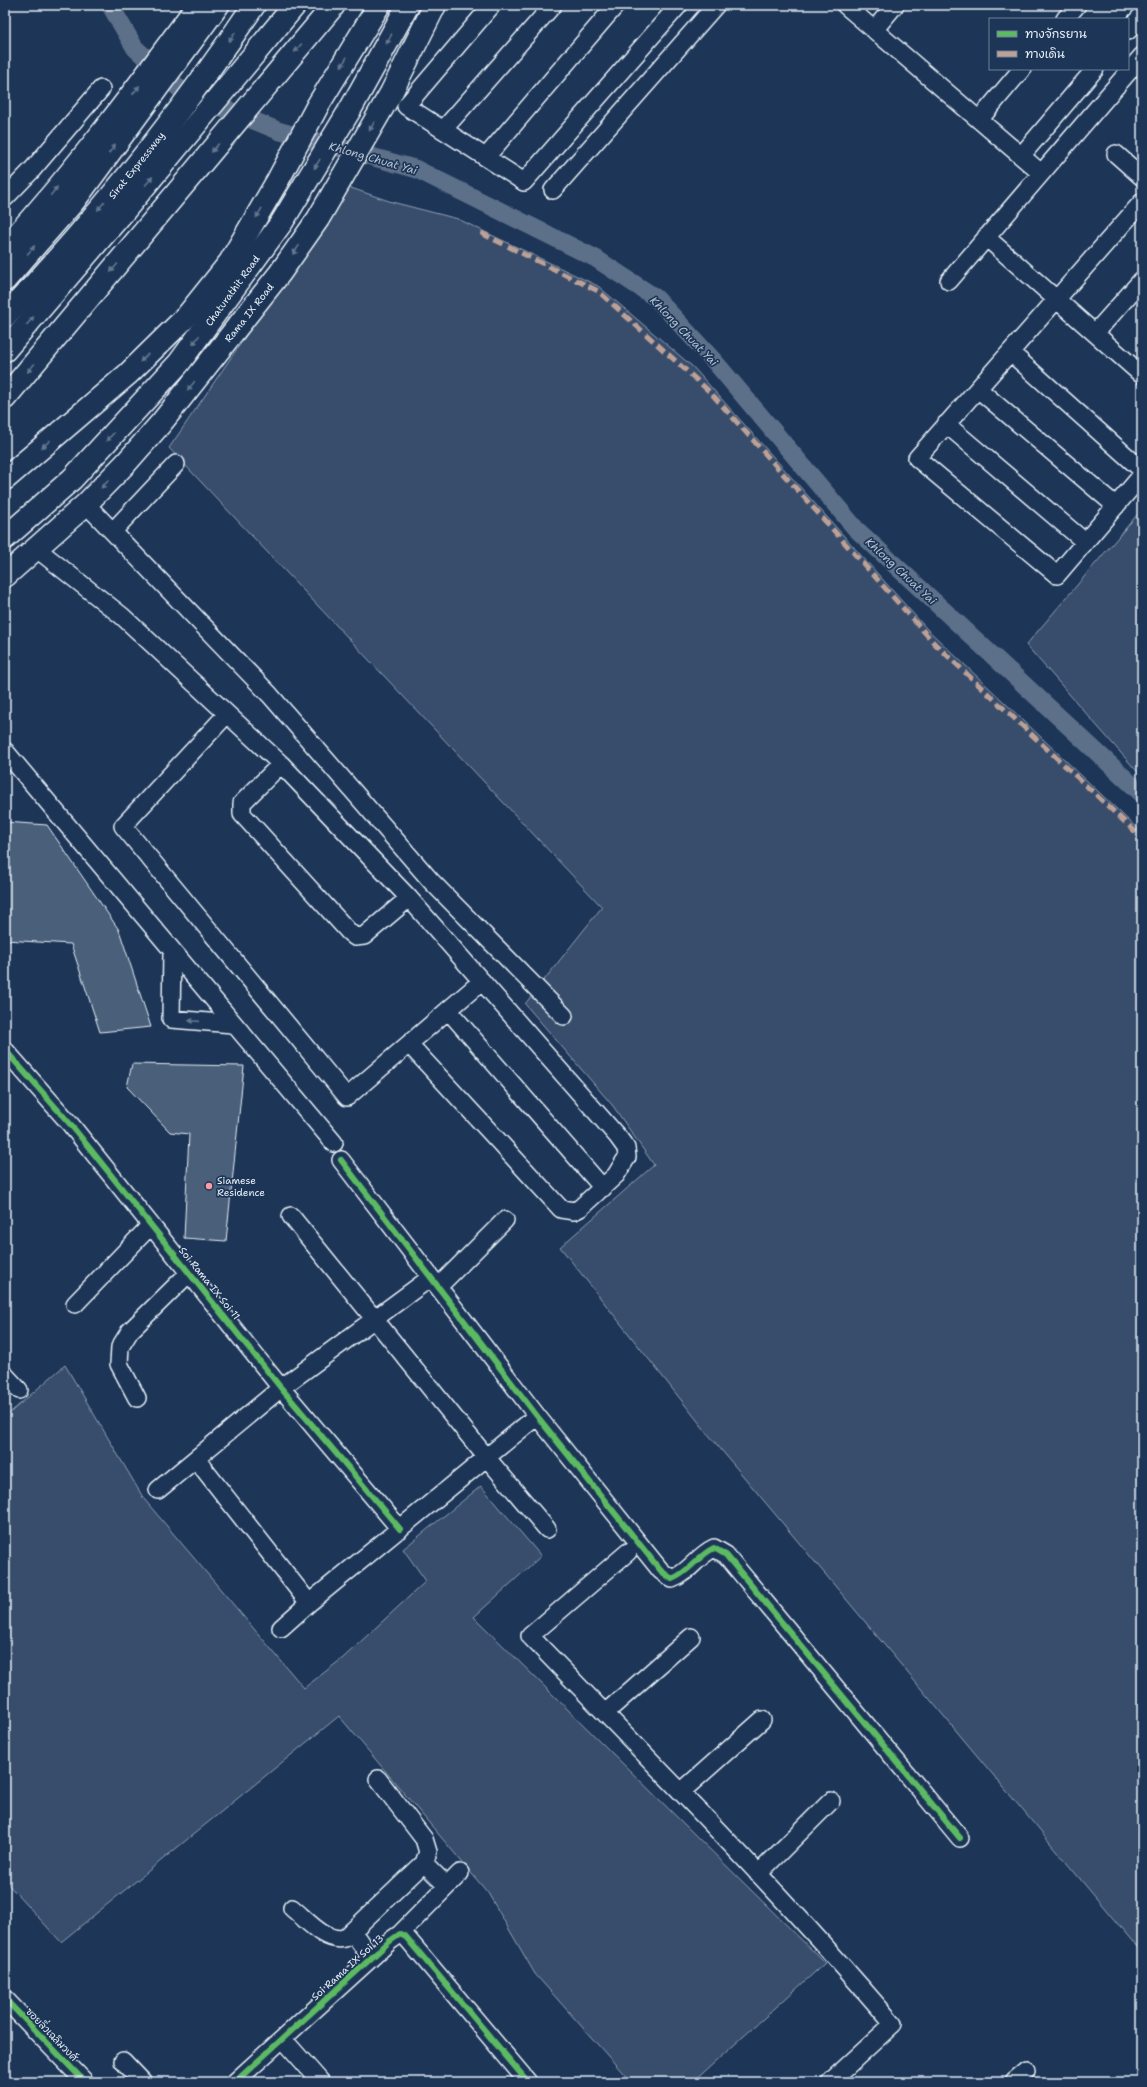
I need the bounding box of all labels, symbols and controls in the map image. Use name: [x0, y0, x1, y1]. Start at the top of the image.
legend: [989, 18, 1129, 70]
text: ทางจักรยาน: [1025, 26, 1087, 42]
one-way arrow: [228, 32, 236, 43]
one-way arrow: [386, 33, 393, 45]
one-way arrow: [293, 43, 302, 54]
text: ทางเดิน: [1025, 46, 1065, 62]
one-way arrow: [340, 57, 348, 67]
one-way arrow: [131, 84, 140, 95]
one-way arrow: [368, 121, 375, 132]
street label: Sirat Expressway: [106, 129, 168, 202]
water label: Khlong Chuat Yai: [327, 139, 420, 179]
one-way arrow: [210, 143, 219, 154]
one-way arrow: [108, 144, 117, 155]
one-way arrow: [314, 158, 321, 170]
one-way arrow: [145, 175, 154, 186]
one-way arrow: [50, 186, 58, 197]
one-way arrow: [97, 201, 105, 212]
one-way arrow: [255, 207, 262, 219]
one-way arrow: [26, 245, 35, 256]
one-way arrow: [292, 245, 300, 256]
street label: Chaturathit Road: [202, 252, 263, 329]
one-way arrow: [110, 263, 119, 274]
street label: Rama IX Road: [222, 280, 277, 345]
water label: Khlong Chuat Yai: [646, 293, 721, 370]
one-way arrow: [26, 315, 35, 326]
one-way arrow: [192, 335, 200, 345]
one-way arrow: [139, 354, 149, 363]
one-way arrow: [26, 362, 35, 373]
one-way arrow: [186, 381, 195, 392]
one-way arrow: [105, 432, 115, 442]
one-way arrow: [40, 439, 51, 448]
one-way arrow: [100, 479, 110, 489]
water label: Khlong Chuat Yai: [862, 535, 940, 609]
one-way arrow: [188, 1017, 200, 1024]
place label: Siamese Residence: [217, 1174, 265, 1199]
marker: Siamese Residence: [204, 1181, 214, 1191]
street label: Soi Rama IX Soi 11: [176, 1244, 243, 1322]
street label: Soi Rama IX Soi 13: [309, 1932, 386, 2003]
street label: ซอยลิ่วเฉลิมวงศ์: [23, 2003, 83, 2065]

